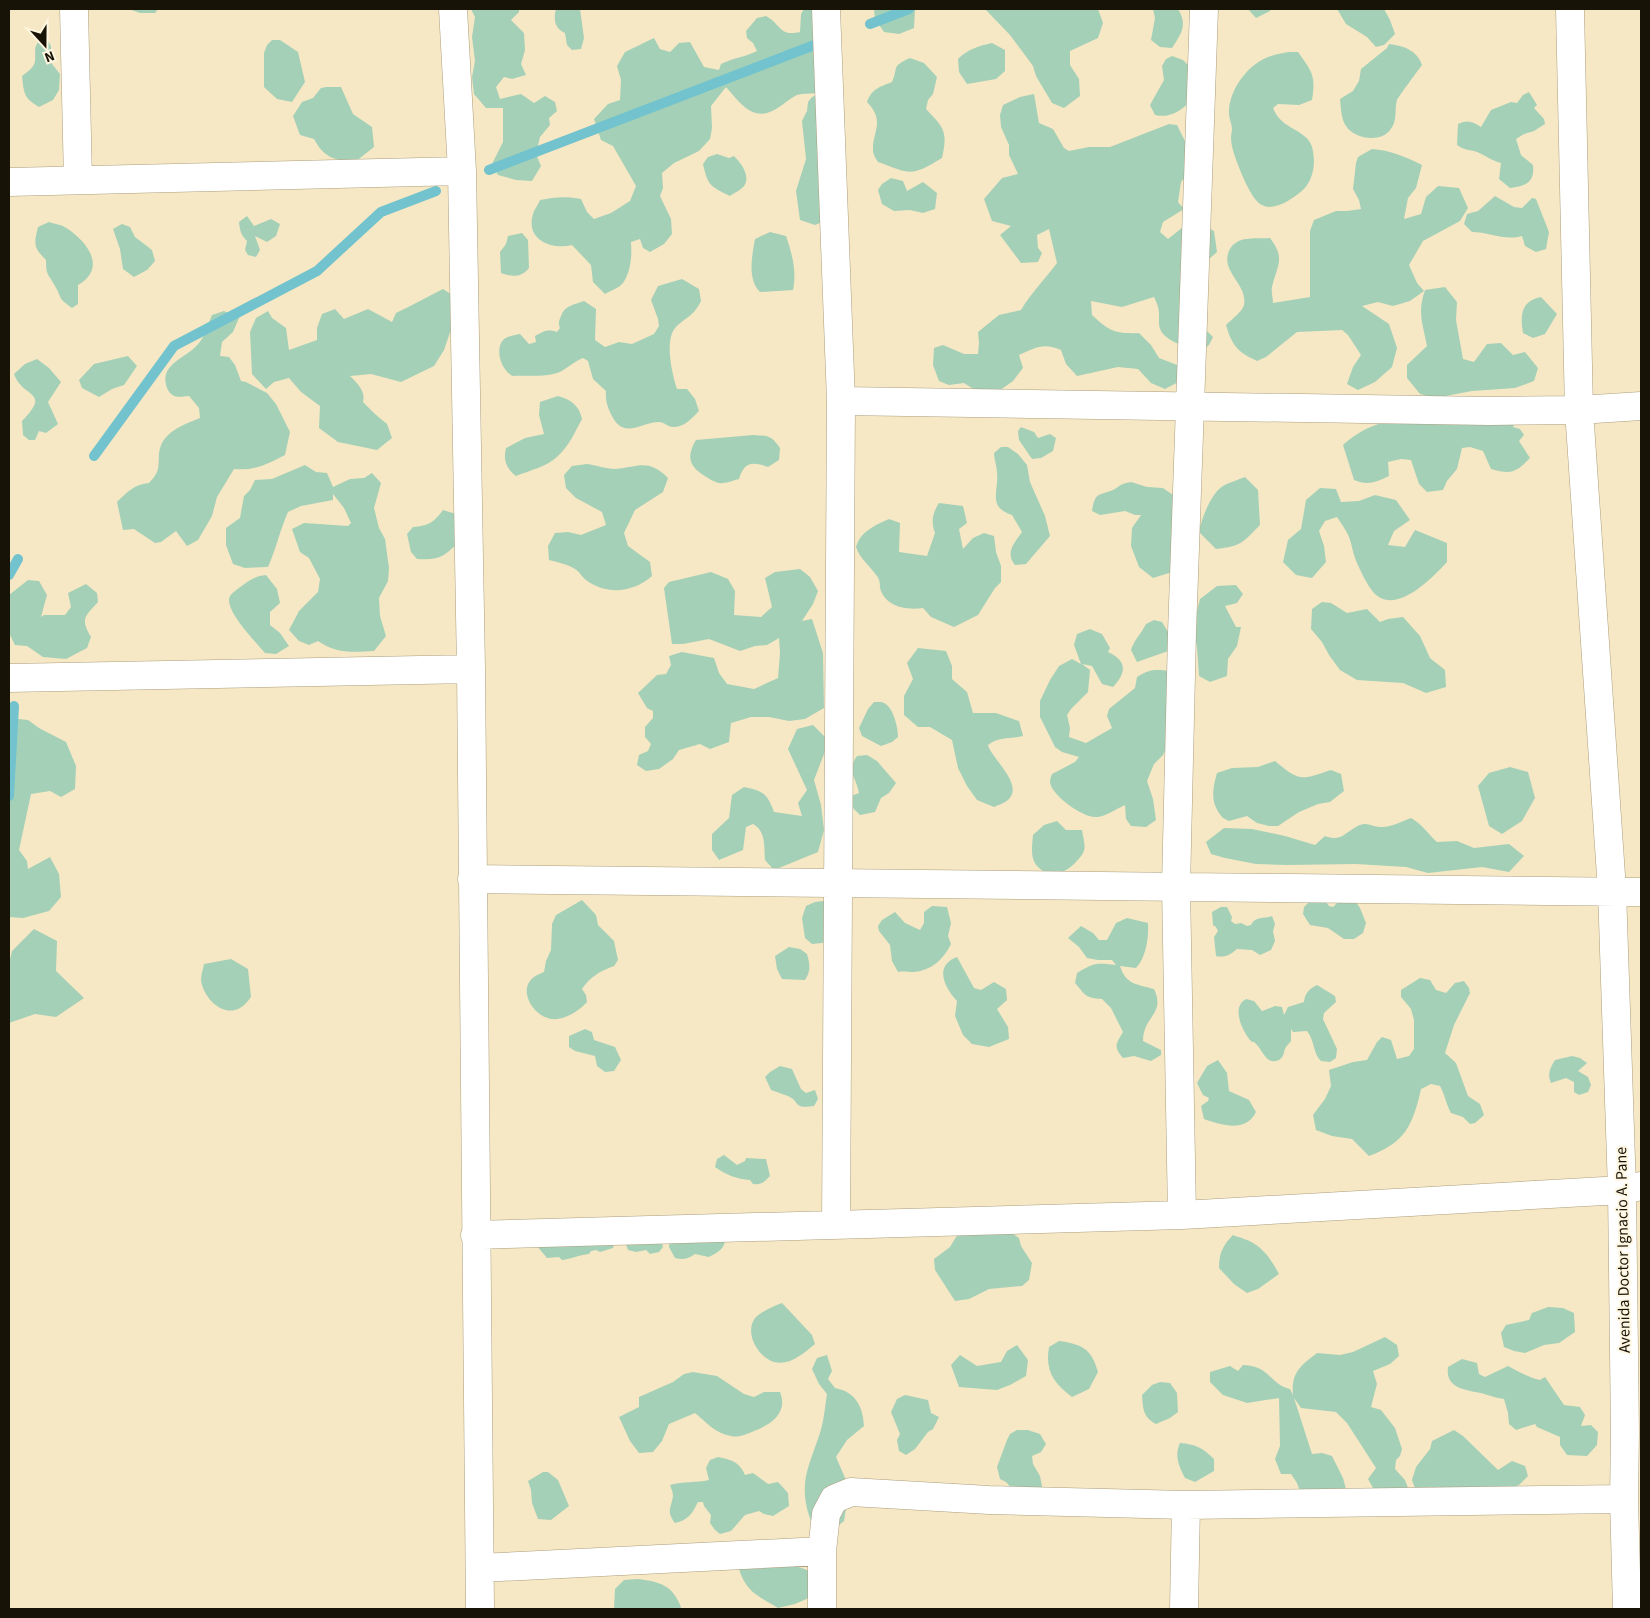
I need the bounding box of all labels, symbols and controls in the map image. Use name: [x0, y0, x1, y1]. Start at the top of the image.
north arrow: [20, 20, 70, 70]
text: N: [41, 45, 57, 67]
street label: Avenida Doctor Ignacio A. Pane: [1610, 1147, 1636, 1353]

